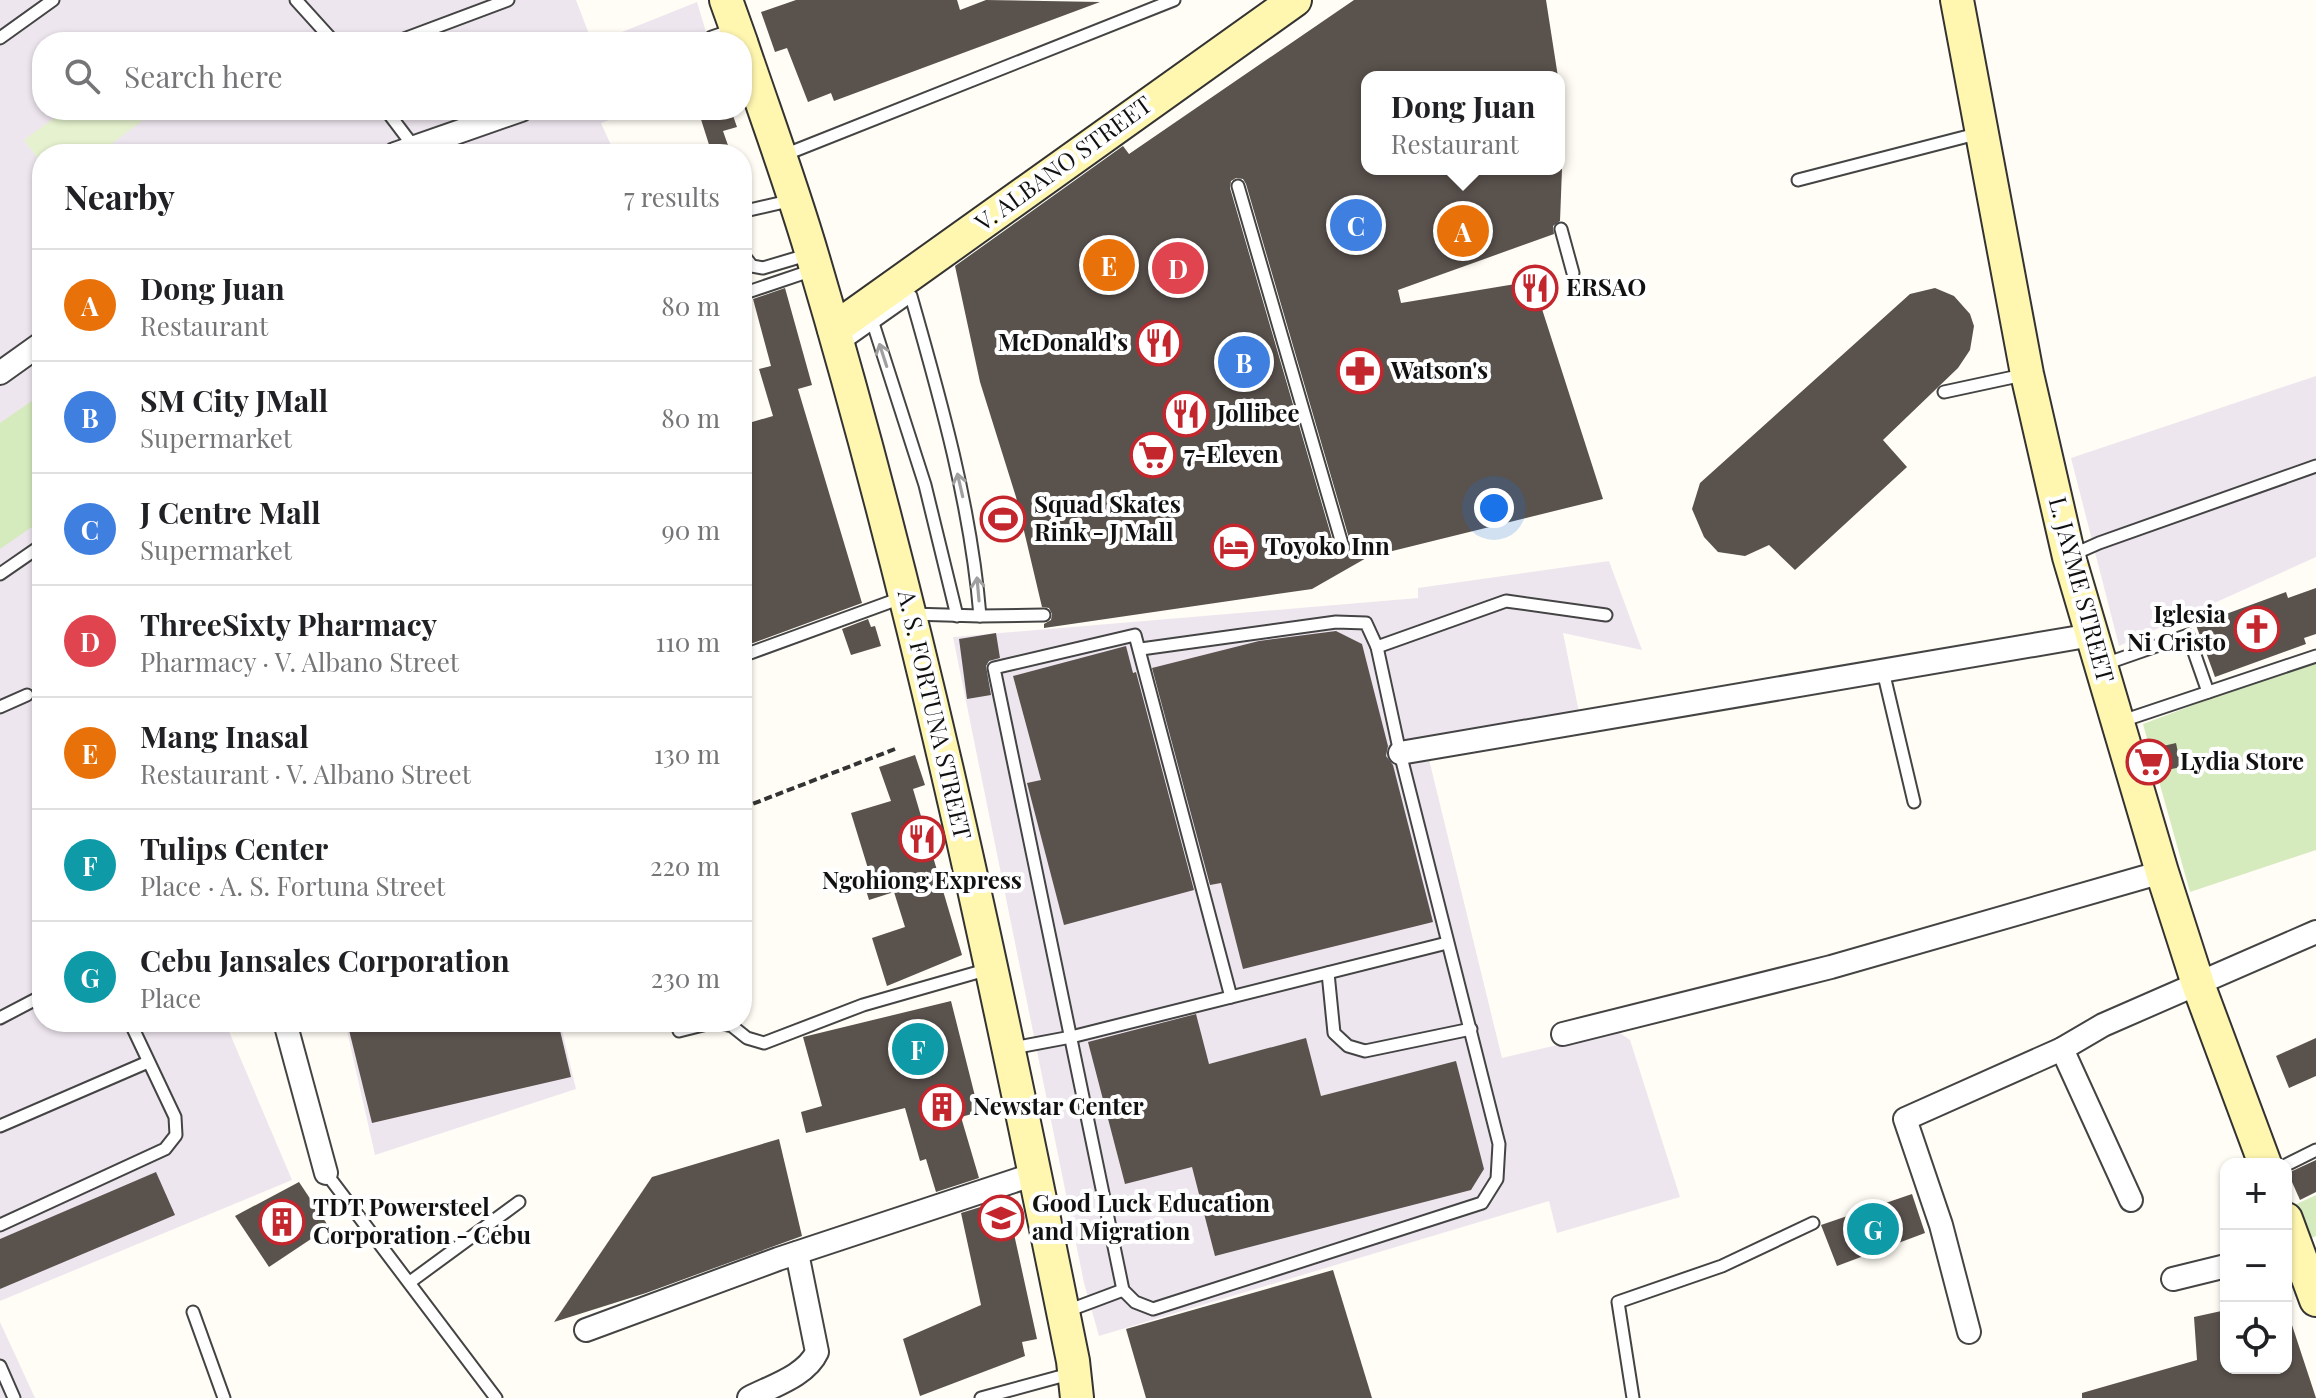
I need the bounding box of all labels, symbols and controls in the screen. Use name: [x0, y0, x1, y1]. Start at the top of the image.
search box: [32, 32, 752, 120]
icon: search: [60, 54, 104, 98]
text: Search here: [124, 56, 283, 96]
popup: [1361, 71, 1565, 175]
text: Dong Juan: [1391, 86, 1535, 126]
street label: V. ALBANO STREET: [967, 87, 1158, 238]
text: Restaurant: [1391, 126, 1519, 161]
text: Nearby: [64, 173, 175, 219]
text: 7 results: [624, 179, 720, 214]
pin: C: [1330, 195, 1382, 255]
pin: A: [1437, 201, 1489, 261]
pin: E: [1083, 235, 1135, 295]
pin: D: [1152, 238, 1204, 298]
restaurant icon: ERSAO: [1511, 264, 1559, 312]
text: Dong Juan: [140, 268, 285, 308]
place label: ERSAO: [1566, 270, 1646, 302]
text: A: [81, 288, 99, 323]
text: 80 m: [661, 288, 720, 323]
text: Restaurant: [140, 308, 268, 343]
restaurant icon: McDonald's: [1135, 319, 1183, 367]
place label: McDonald's: [998, 325, 1128, 357]
pin: B: [1218, 332, 1270, 392]
one-way arrow: [875, 343, 889, 368]
pharmacy icon: Watson's: [1336, 347, 1384, 395]
place label: Watson's: [1390, 353, 1488, 385]
text: SM City JMall: [140, 380, 328, 420]
restaurant icon: Jollibee: [1162, 390, 1210, 438]
place label: Jollibee: [1216, 396, 1299, 428]
text: B: [81, 400, 99, 435]
text: 80 m: [661, 400, 720, 435]
text: Supermarket: [140, 420, 292, 455]
supermarket icon: 7-Eleven: [1129, 431, 1177, 479]
place label: 7-Eleven: [1184, 437, 1279, 469]
one-way arrow: [952, 473, 967, 499]
place label: Squad Skates Rink - J Mall: [1034, 487, 1181, 547]
your location: [1474, 488, 1514, 528]
text: J Centre Mall: [140, 492, 321, 532]
street label: L. JAYME STREET: [2043, 493, 2123, 686]
sports icon: Squad Skates Rink - J Mall: [979, 495, 1027, 543]
text: C: [81, 512, 99, 547]
text: 90 m: [662, 512, 720, 547]
hotel icon: Toyoko Inn: [1210, 523, 1258, 571]
place label: Toyoko Inn: [1265, 529, 1390, 561]
text: Supermarket: [140, 532, 292, 567]
one-way arrow: [970, 576, 985, 603]
street label: A. S. FORTUNA STREET: [891, 586, 980, 843]
place label: Iglesia Ni Cristo: [2127, 597, 2227, 657]
text: ThreeSixty Pharmacy: [140, 604, 437, 644]
church icon: Iglesia Ni Cristo: [2233, 605, 2281, 653]
text: D: [80, 624, 100, 659]
text: 110 m: [656, 624, 720, 659]
text: Pharmacy · V. Albano Street: [140, 644, 459, 679]
text: Mang Inasal: [140, 716, 309, 756]
text: E: [82, 736, 98, 771]
text: 130 m: [654, 736, 720, 771]
supermarket icon: Lydia Store: [2125, 738, 2173, 786]
place label: Lydia Store: [2180, 744, 2304, 776]
text: Restaurant · V. Albano Street: [140, 756, 471, 791]
restaurant icon: Ngohiong Express: [898, 815, 946, 863]
text: Tulips Center: [140, 828, 328, 868]
text: F: [82, 848, 98, 883]
text: 220 m: [650, 848, 720, 883]
place label: Ngohiong Express: [822, 863, 1022, 895]
text: Place · A. S. Fortuna Street: [140, 868, 445, 903]
text: Cebu Jansales Corporation: [140, 940, 510, 980]
text: G: [80, 960, 100, 995]
text: 230 m: [651, 960, 720, 995]
text: Place: [140, 980, 201, 1015]
pin: F: [892, 1019, 944, 1079]
building icon: Newstar Center: [918, 1083, 966, 1131]
place label: Newstar Center: [973, 1089, 1144, 1121]
map controls: [2220, 1158, 2292, 1374]
button: +: [2220, 1158, 2292, 1230]
place label: Good Luck Education and Migration: [1032, 1186, 1270, 1246]
place label: TDT Powersteel Corporation - Cebu: [313, 1190, 531, 1250]
school or university icon: Good Luck Education and Migration: [977, 1194, 1025, 1242]
building icon: TDT Powersteel Corporation - Cebu: [258, 1198, 306, 1246]
pin: G: [1847, 1199, 1899, 1259]
button: −: [2220, 1230, 2292, 1302]
button: locate: [2220, 1302, 2292, 1374]

